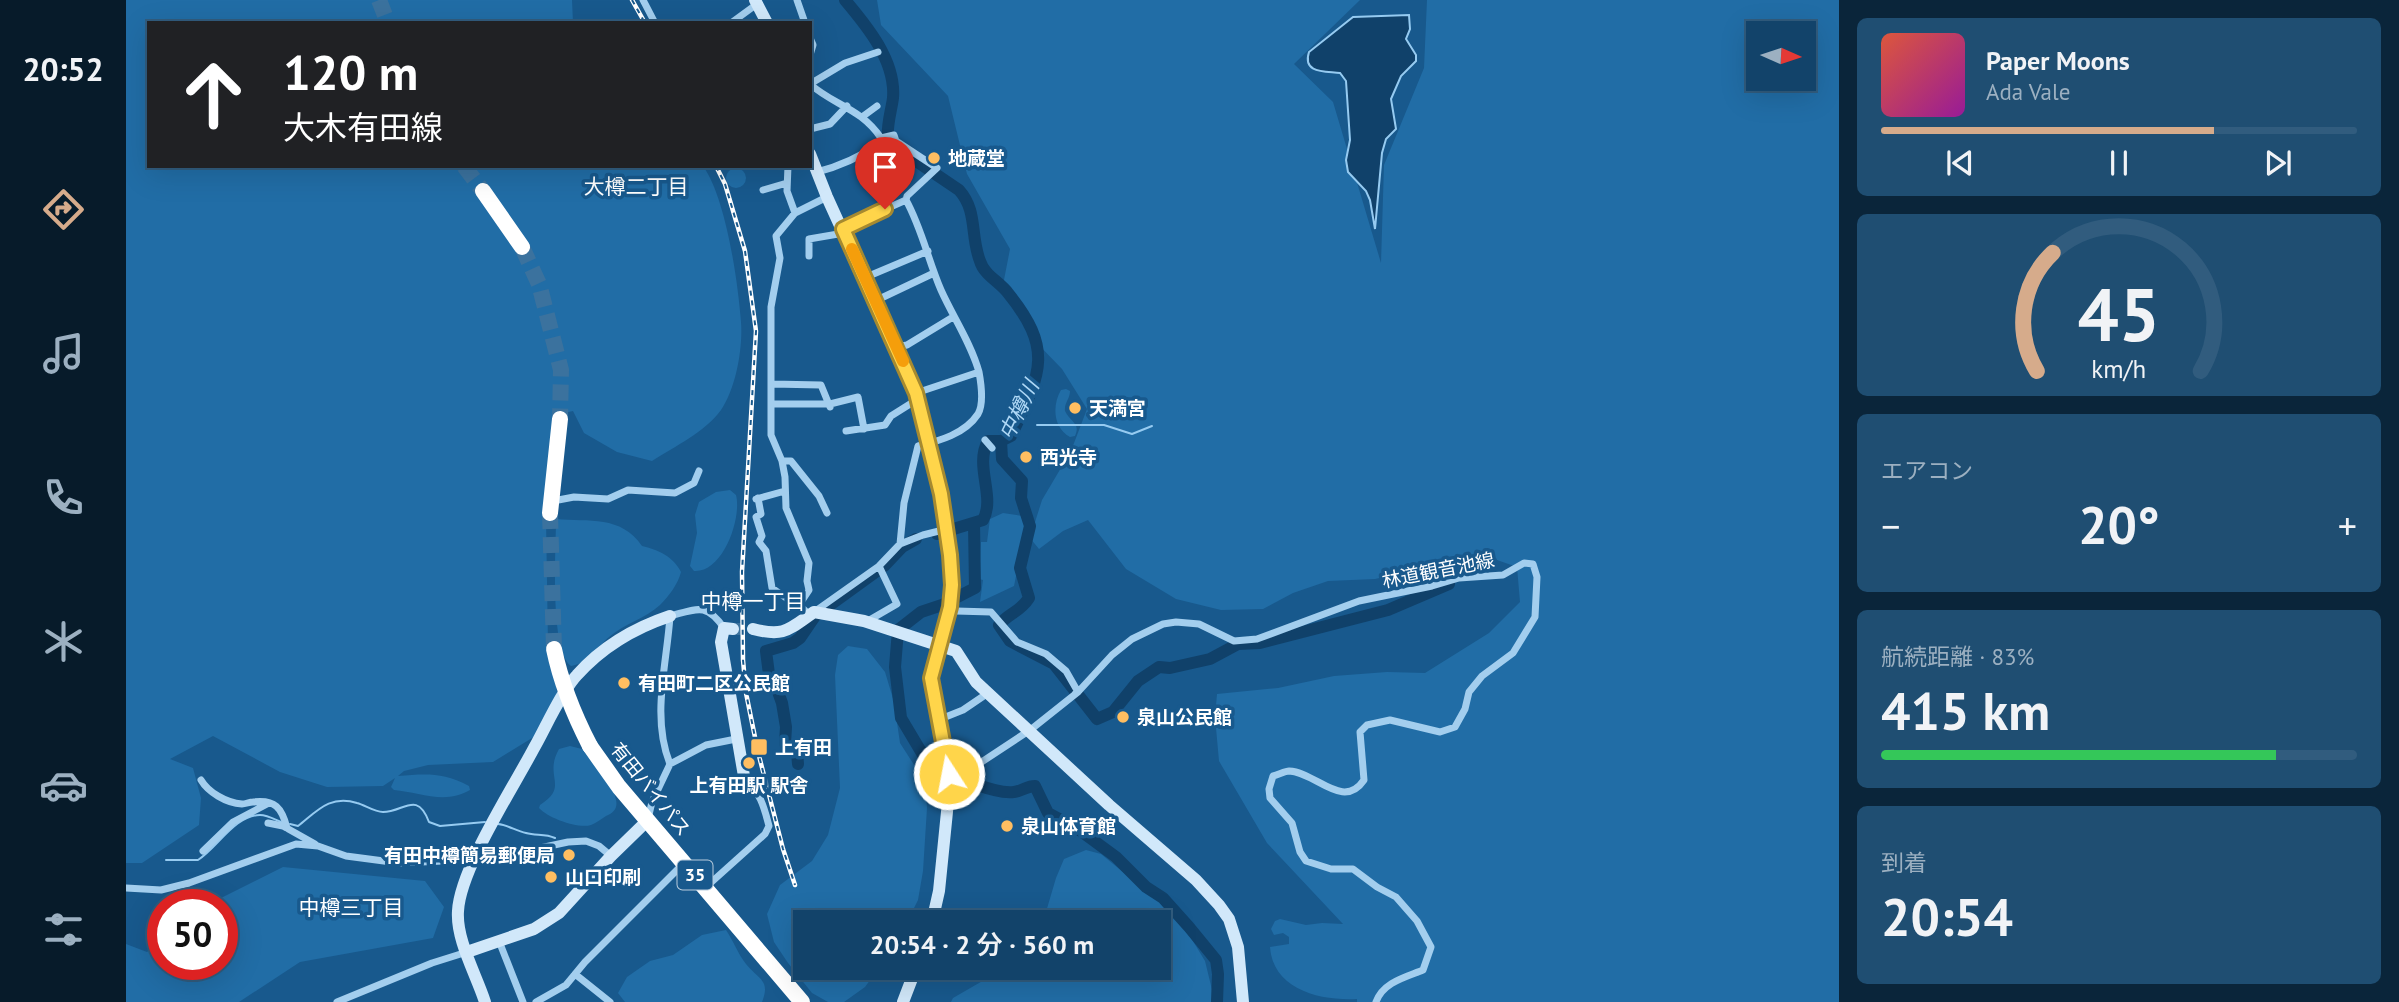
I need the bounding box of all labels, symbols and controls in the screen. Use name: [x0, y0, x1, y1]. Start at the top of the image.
north arrow: [1746, 21, 1816, 91]
map controls: [1746, 21, 1816, 91]
text: 120 m: [283, 40, 418, 104]
text: Paper Moons: [1986, 44, 2130, 77]
text: 20:52: [22, 48, 104, 90]
icon: ahead: [168, 49, 259, 140]
text: Ada Vale: [1986, 77, 2070, 106]
text: 大木有田線: [283, 106, 443, 148]
pin: [855, 137, 915, 209]
icon: previous: [1941, 144, 1979, 182]
icon: pause: [2100, 144, 2138, 182]
icon: next: [2259, 144, 2297, 182]
place label: 地蔵堂: [948, 146, 1005, 170]
icon: arrive: [866, 148, 904, 186]
marker: 地蔵堂: [926, 150, 942, 166]
district label: 大樽二丁目: [584, 173, 689, 200]
icon: directions: [39, 185, 88, 234]
text: 45: [2078, 267, 2160, 361]
icon: music: [39, 329, 88, 378]
text: km/h: [2092, 353, 2146, 385]
water label: 中樽川: [993, 374, 1045, 444]
place label: 天満宮: [1089, 396, 1146, 420]
marker: 天満宮: [1067, 400, 1083, 416]
place label: 西光寺: [1040, 445, 1097, 469]
marker: 西光寺: [1018, 449, 1034, 465]
text: エアコン: [1881, 456, 1973, 485]
icon: phone: [39, 473, 88, 522]
text: 20°: [2078, 491, 2160, 558]
text: −: [1881, 501, 1900, 550]
text: +: [2338, 501, 2357, 550]
street label: 林道観音池線: [1380, 547, 1496, 593]
district label: 中樽一丁目: [701, 588, 806, 615]
icon: climate: [39, 617, 88, 666]
text: 航続距離 · 83%: [1881, 642, 2034, 671]
place label: 有田町二区公民館: [638, 671, 790, 695]
marker: 有田町二区公民館: [616, 675, 632, 691]
text: 415 km: [1881, 677, 2050, 744]
place label: 泉山公民館: [1137, 705, 1232, 729]
marker: 泉山公民館: [1115, 709, 1131, 725]
place label: 上有田: [775, 735, 832, 759]
street label: 有田バイパス: [606, 737, 696, 841]
marker: 上有田: [749, 737, 769, 757]
position arrow: [912, 737, 986, 811]
marker: 上有田駅 駅舎: [741, 755, 757, 771]
icon: car: [39, 761, 88, 810]
place label: 上有田駅 駅舎: [690, 773, 808, 797]
place label: 泉山体育館: [1021, 814, 1116, 838]
marker: 泉山体育館: [999, 818, 1015, 834]
place label: 有田中樽簡易郵便局: [384, 843, 555, 867]
marker: 有田中樽簡易郵便局: [561, 847, 577, 863]
text: 到着: [1881, 848, 1927, 877]
road number: 35: [678, 860, 712, 890]
place label: 山口印刷: [565, 865, 641, 889]
marker: 山口印刷: [543, 869, 559, 885]
text: 20:54: [1881, 883, 2013, 950]
speed limit sign: 50: [147, 889, 238, 980]
district label: 中樽三丁目: [299, 894, 404, 921]
icon: filters: [39, 905, 88, 954]
text: 20:54 · 2 分 · 560 m: [870, 928, 1094, 961]

